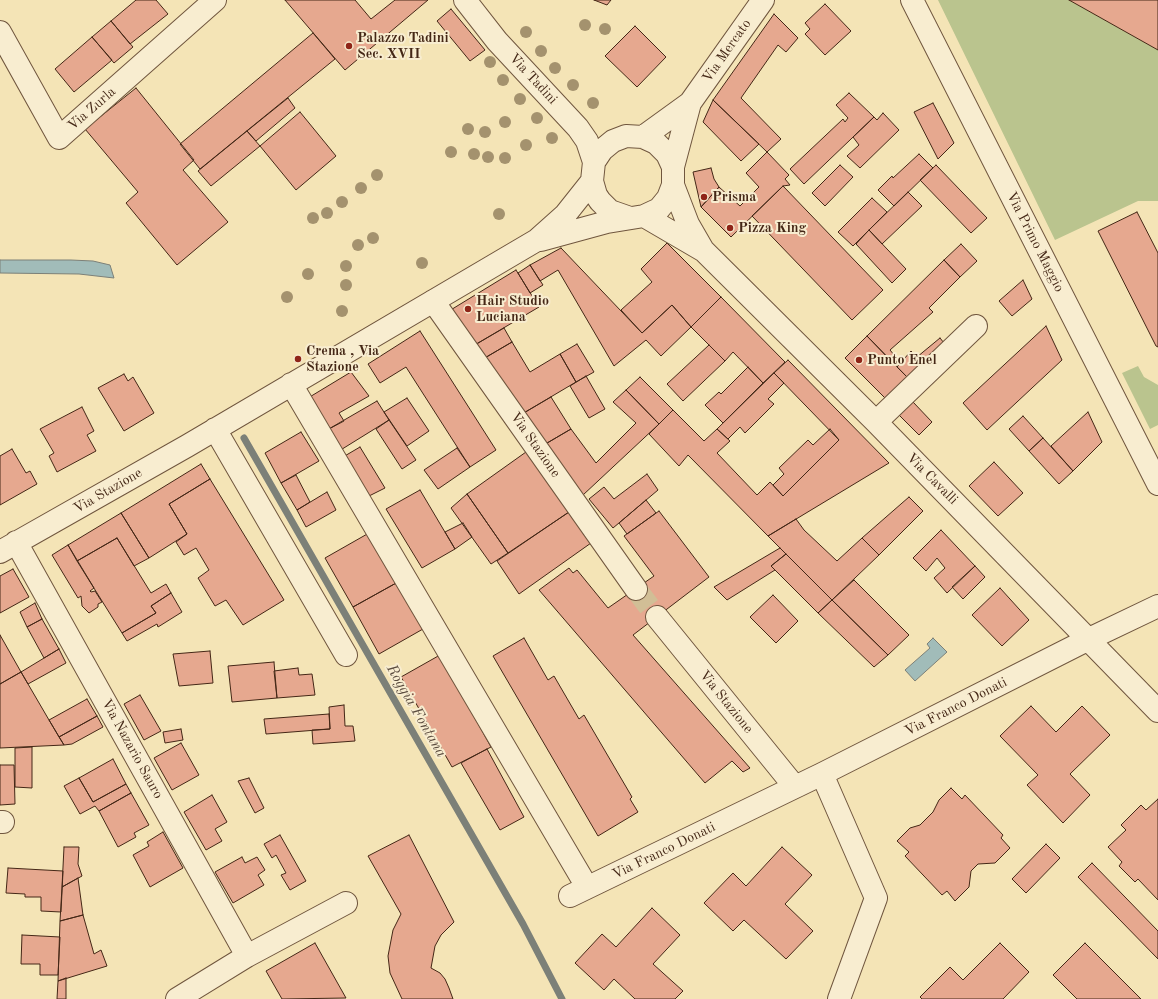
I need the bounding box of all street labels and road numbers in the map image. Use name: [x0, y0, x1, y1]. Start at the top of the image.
street label: Via Mercato: [699, 16, 755, 86]
street label: Via Tadini: [505, 50, 561, 108]
street label: Via Zurla: [65, 84, 119, 134]
street label: Via Primo Maggio: [1002, 189, 1068, 295]
street label: Via Stazione: [506, 409, 564, 481]
street label: Via Cavalli: [903, 450, 961, 508]
street label: Via Stazione: [71, 465, 145, 517]
street label: Via Stazione: [695, 667, 757, 737]
street label: Via Franco Donati: [902, 674, 1010, 740]
street label: Via Nazario Sauro: [98, 696, 166, 802]
street label: Via Franco Donati: [610, 819, 718, 883]

